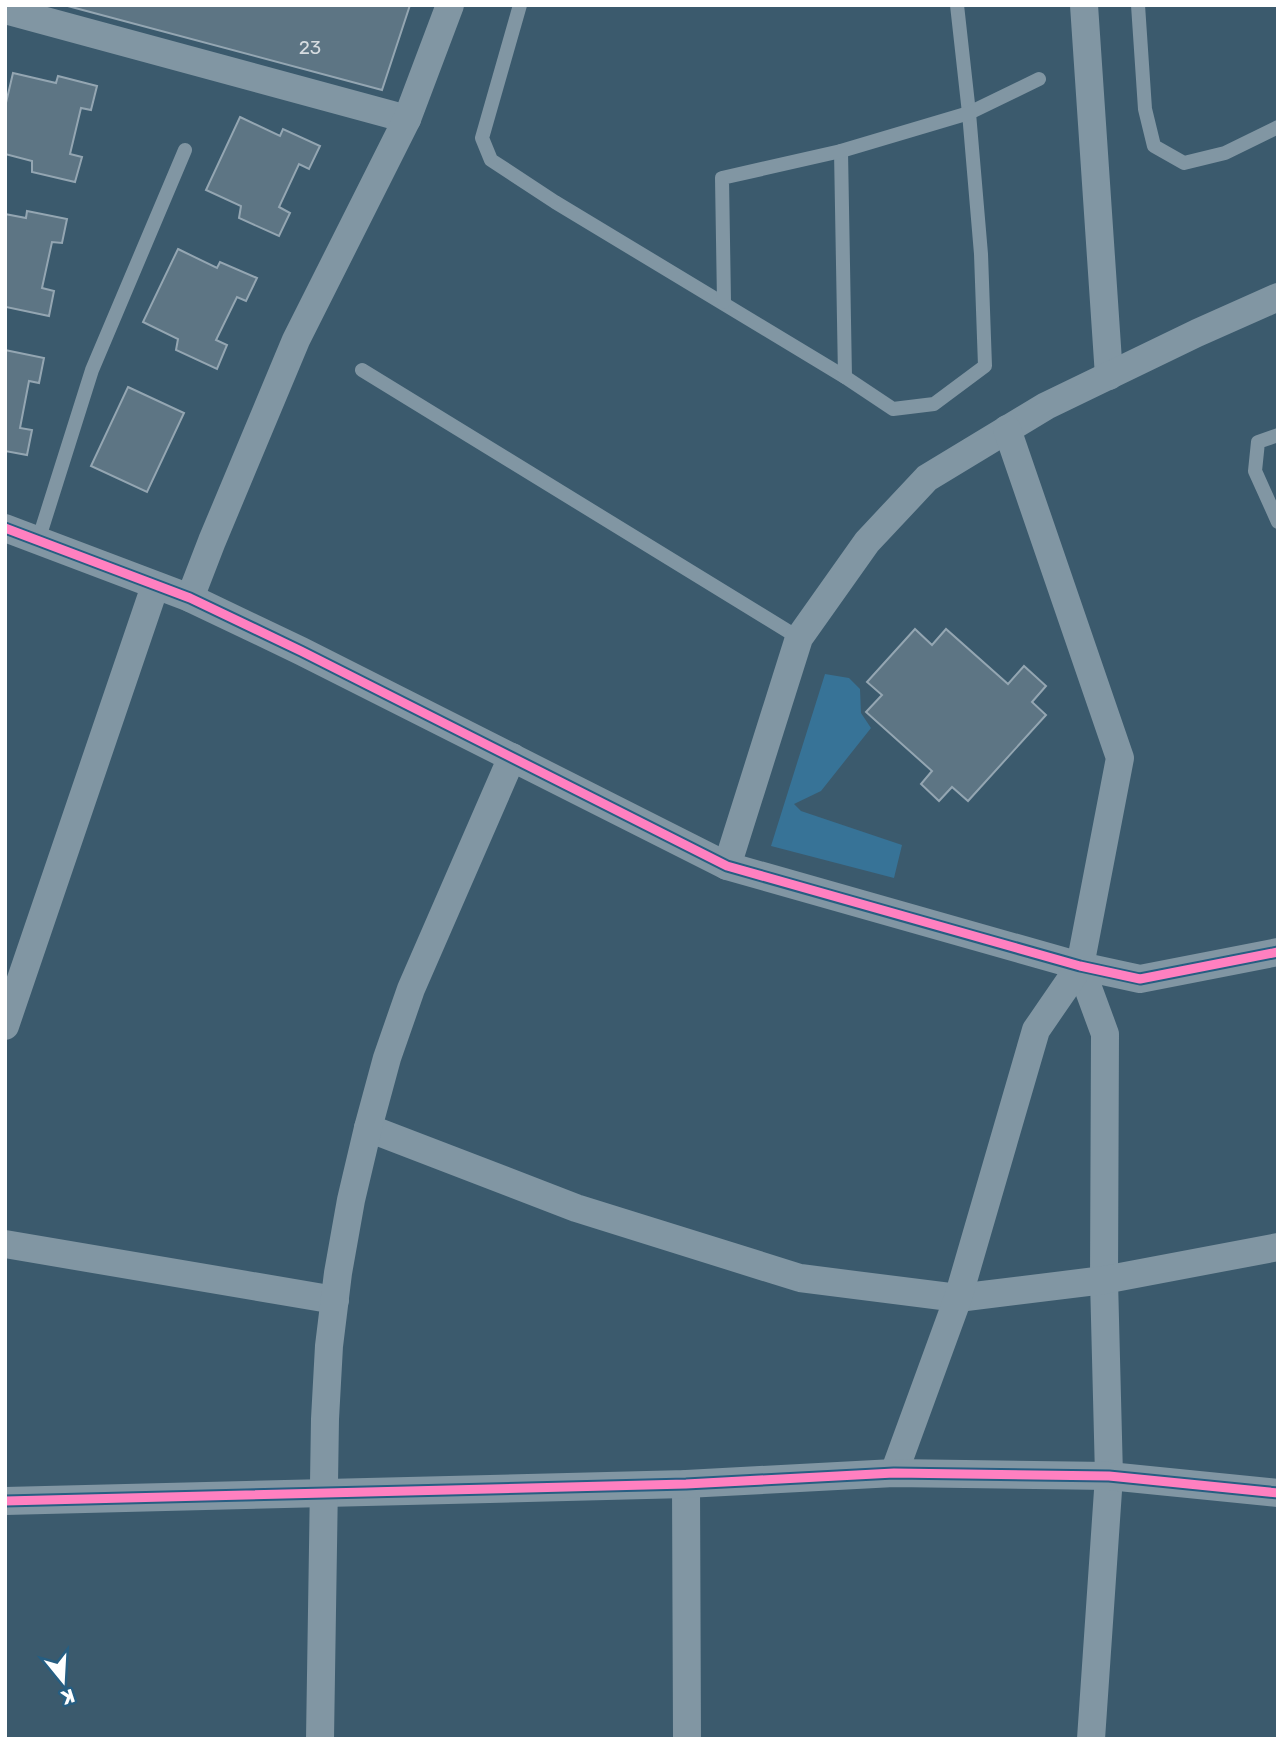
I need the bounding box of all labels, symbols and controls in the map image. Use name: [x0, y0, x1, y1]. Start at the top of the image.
house number: 23: [299, 36, 321, 59]
north arrow: [28, 1646, 98, 1716]
text: K: [58, 1684, 78, 1710]

